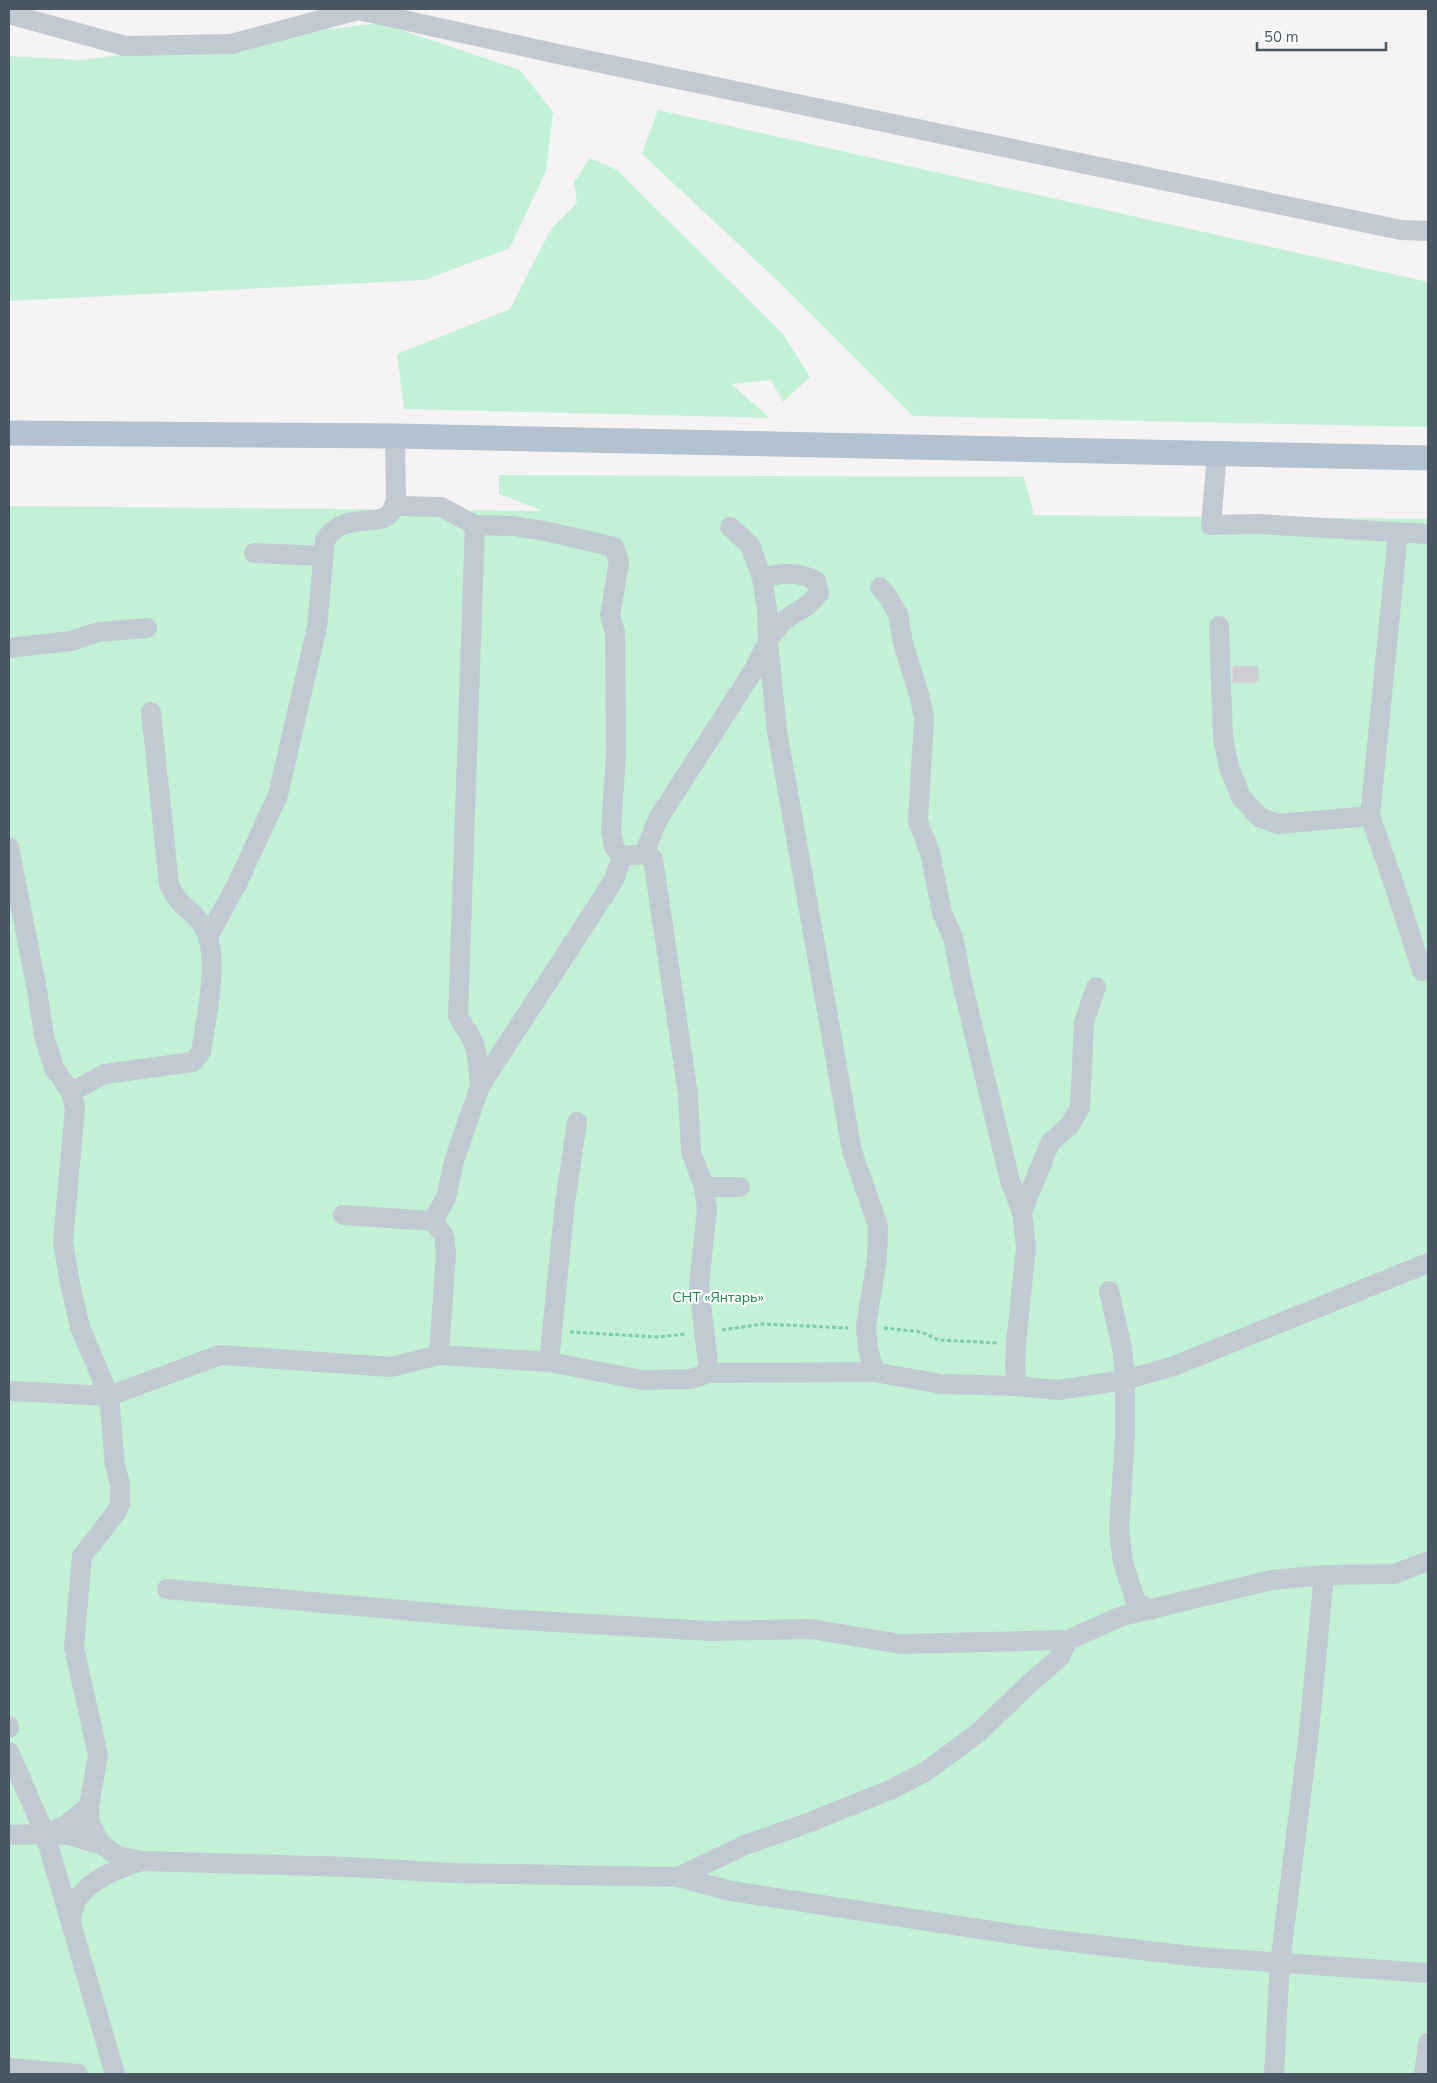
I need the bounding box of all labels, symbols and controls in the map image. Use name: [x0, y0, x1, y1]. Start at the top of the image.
scale bar: [1257, 20, 1386, 52]
text: 50 m: [1264, 27, 1299, 47]
park label: СНТ «Янтарь»: [672, 1288, 764, 1307]

